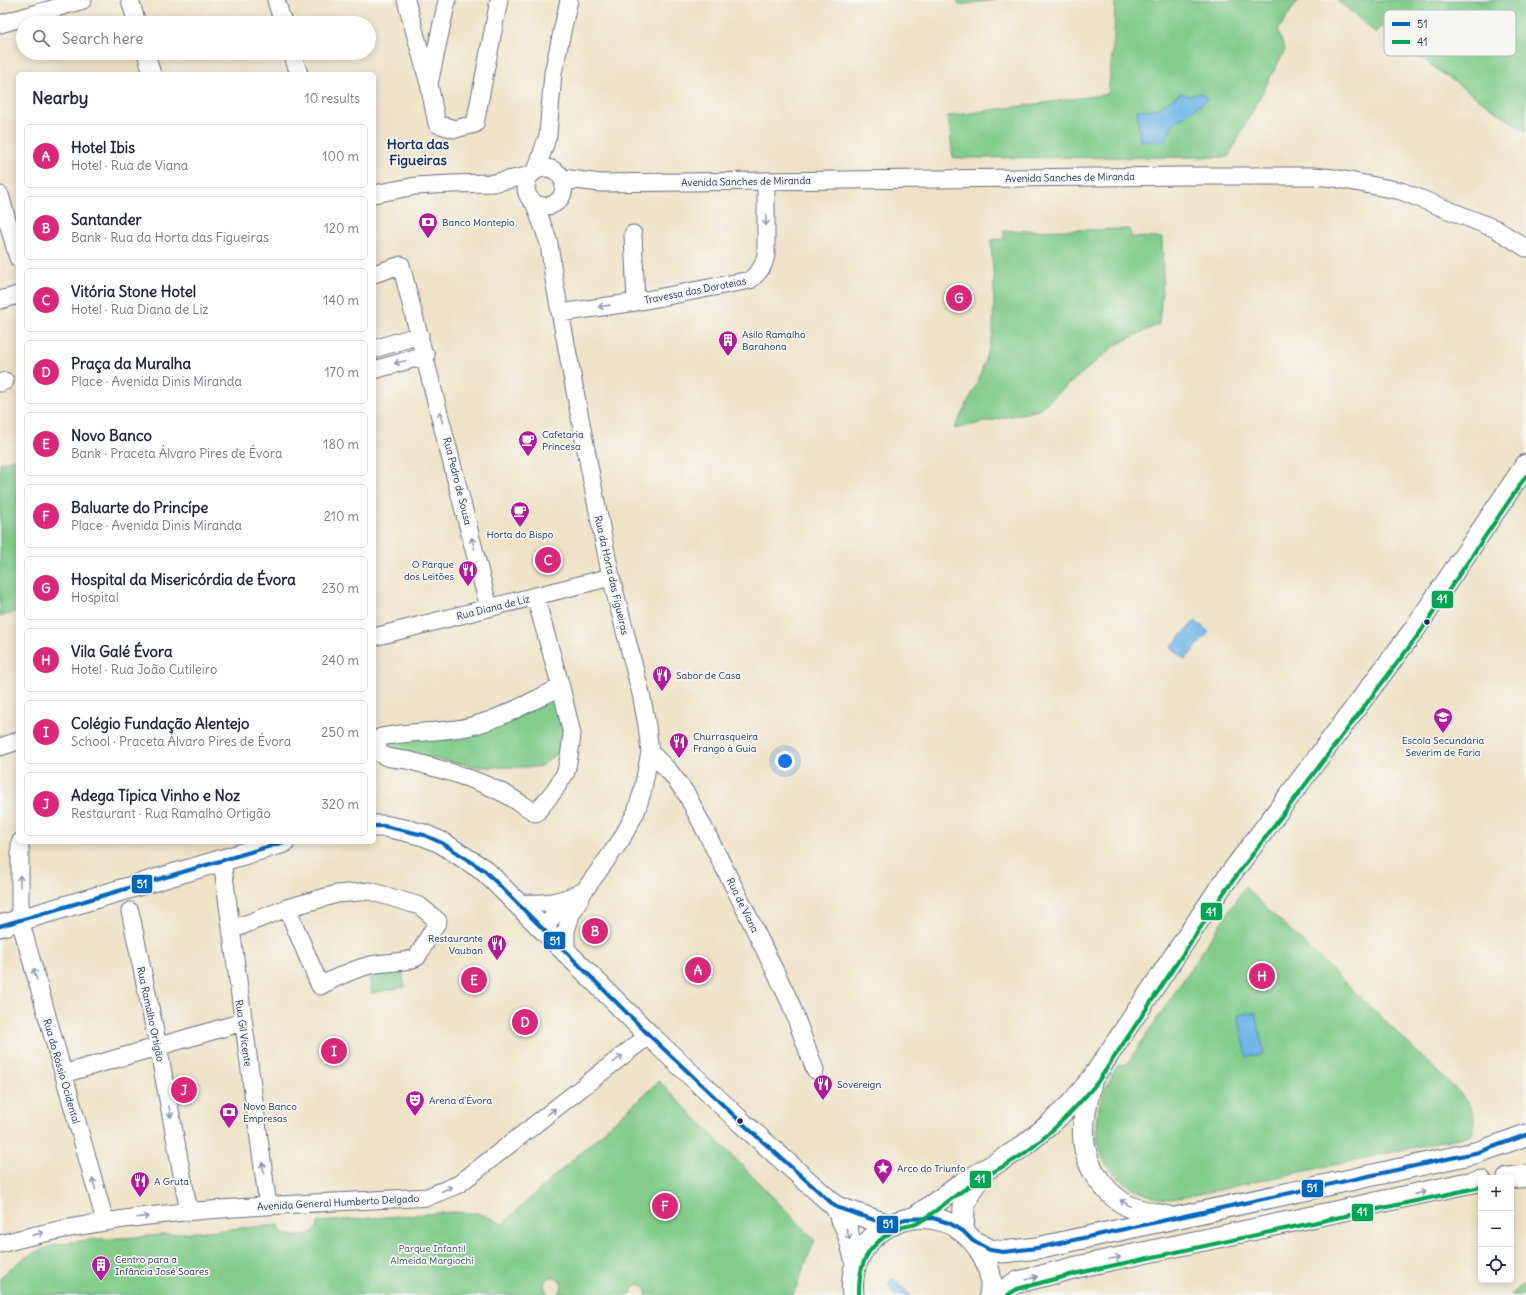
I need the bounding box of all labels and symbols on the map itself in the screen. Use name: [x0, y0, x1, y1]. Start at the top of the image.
legend: [1384, 10, 1516, 56]
text: 51: [1417, 17, 1428, 31]
text: 41: [1417, 35, 1428, 49]
district label: Horta das Figueiras: [387, 135, 450, 169]
street label: Avenida Sanches de Miranda: [1005, 170, 1135, 185]
street label: Avenida Sanches de Miranda: [681, 174, 811, 189]
bank icon: Banco Montepio: [417, 211, 439, 239]
one-way arrow: [762, 213, 770, 226]
place label: Banco Montepio: [442, 216, 515, 229]
street label: Travessa das Doroteias: [643, 274, 748, 307]
pin: G: [946, 283, 972, 313]
one-way arrow: [598, 302, 611, 310]
place label: Asilo Ramalho Barahona: [742, 328, 806, 353]
building icon: Asilo Ramalho Barahona: [717, 329, 739, 357]
one-way arrow: [394, 359, 407, 367]
one-way arrow: [437, 410, 444, 423]
place label: Cafetaria Princesa: [542, 428, 584, 453]
cafe icon: Cafetaria Princesa: [517, 429, 539, 457]
street label: Rua Pedro de Sousa: [440, 436, 475, 527]
cafe icon: Horta do Bispo: [509, 500, 531, 528]
street label: Rua da Horta das Figueiras: [591, 514, 632, 637]
place label: Horta do Bispo: [487, 528, 554, 541]
one-way arrow: [469, 537, 476, 550]
pin: C: [535, 545, 561, 575]
place label: O Parque dos Leitões: [404, 558, 454, 583]
restaurant icon: O Parque dos Leitões: [457, 559, 479, 587]
line badge: 41: [1431, 590, 1454, 609]
street label: Rua Diana de Liz: [455, 592, 531, 623]
text: 41: [1437, 592, 1447, 606]
unlabelled marker: [1422, 617, 1432, 627]
restaurant icon: Sabor de Casa: [651, 664, 673, 692]
place label: Sabor de Casa: [676, 669, 741, 682]
school or university icon: Escola Secundária Severim de Faria: [1432, 706, 1454, 734]
place label: Churrasqueira Frango à Guia: [693, 730, 758, 755]
restaurant icon: Churrasqueira Frango à Guia: [668, 731, 690, 759]
place label: Escola Secundária Severim de Faria: [1402, 734, 1485, 759]
your location: [775, 751, 795, 771]
line badge: 51: [131, 874, 153, 894]
one-way arrow: [16, 875, 23, 888]
street label: Rua de Viana: [724, 876, 762, 935]
text: 51: [137, 877, 147, 891]
line badge: 41: [1200, 902, 1223, 921]
text: 41: [1206, 905, 1216, 919]
pin: B: [582, 916, 608, 946]
line badge: 51: [543, 931, 566, 950]
place label: Restaurante Vauban: [428, 932, 483, 957]
restaurant icon: Restaurante Vauban: [486, 933, 508, 961]
text: 51: [550, 934, 560, 948]
pin: A: [685, 955, 711, 985]
pin: H: [1249, 961, 1275, 991]
street label: Rua Ramalho Ortigão: [134, 965, 167, 1063]
pin: E: [461, 965, 487, 995]
one-way arrow: [31, 968, 38, 981]
street label: Rua Gil Vicente: [232, 999, 255, 1067]
pin: D: [512, 1007, 538, 1037]
street label: Rua do Rossio Ocidental: [40, 1017, 83, 1125]
pin: I: [321, 1036, 347, 1066]
one-way arrow: [613, 1055, 624, 1064]
restaurant icon: Sovereign: [812, 1073, 834, 1101]
pin: J: [171, 1075, 197, 1105]
place label: Sovereign: [837, 1078, 881, 1091]
theatre icon: Arena d'Évora: [404, 1089, 426, 1117]
place label: Arena d'Évora: [429, 1094, 492, 1107]
place label: Novo Banco Empresas: [243, 1100, 297, 1125]
bank icon: Novo Banco Empresas: [218, 1101, 240, 1129]
one-way arrow: [167, 1105, 175, 1118]
one-way arrow: [545, 1108, 556, 1116]
unlabelled marker: [735, 1116, 745, 1126]
place icon: Arco do Triunfo: [872, 1157, 894, 1185]
one-way arrow: [259, 1162, 266, 1175]
place label: Arco do Triunfo: [897, 1162, 966, 1175]
restaurant icon: A Gruta: [129, 1170, 151, 1198]
line badge: 41: [969, 1170, 992, 1189]
text: 41: [975, 1172, 985, 1186]
place label: A Gruta: [154, 1175, 189, 1188]
one-way arrow: [90, 1178, 97, 1191]
line badge: 51: [1301, 1179, 1324, 1198]
text: 51: [1307, 1181, 1317, 1195]
one-way arrow: [440, 1185, 452, 1192]
one-way arrow: [1413, 1189, 1426, 1197]
pin: F: [652, 1191, 678, 1221]
street label: Avenida General Humberto Delgado: [257, 1192, 420, 1213]
one-way arrow: [1119, 1199, 1130, 1207]
line badge: 41: [1351, 1203, 1374, 1222]
text: 41: [1357, 1205, 1367, 1219]
one-way arrow: [136, 1213, 149, 1221]
line badge: 51: [876, 1215, 899, 1234]
text: 51: [883, 1217, 893, 1231]
one-way arrow: [844, 1228, 852, 1240]
one-way arrow: [31, 1230, 44, 1237]
park label: Parque Infantil Almeida Margiochi: [390, 1242, 474, 1267]
place label: Centro para a Infância José Soares: [115, 1253, 209, 1278]
building icon: Centro para a Infância José Soares: [90, 1254, 112, 1282]
one-way arrow: [1108, 1254, 1121, 1262]
one-way arrow: [1025, 1274, 1038, 1281]

